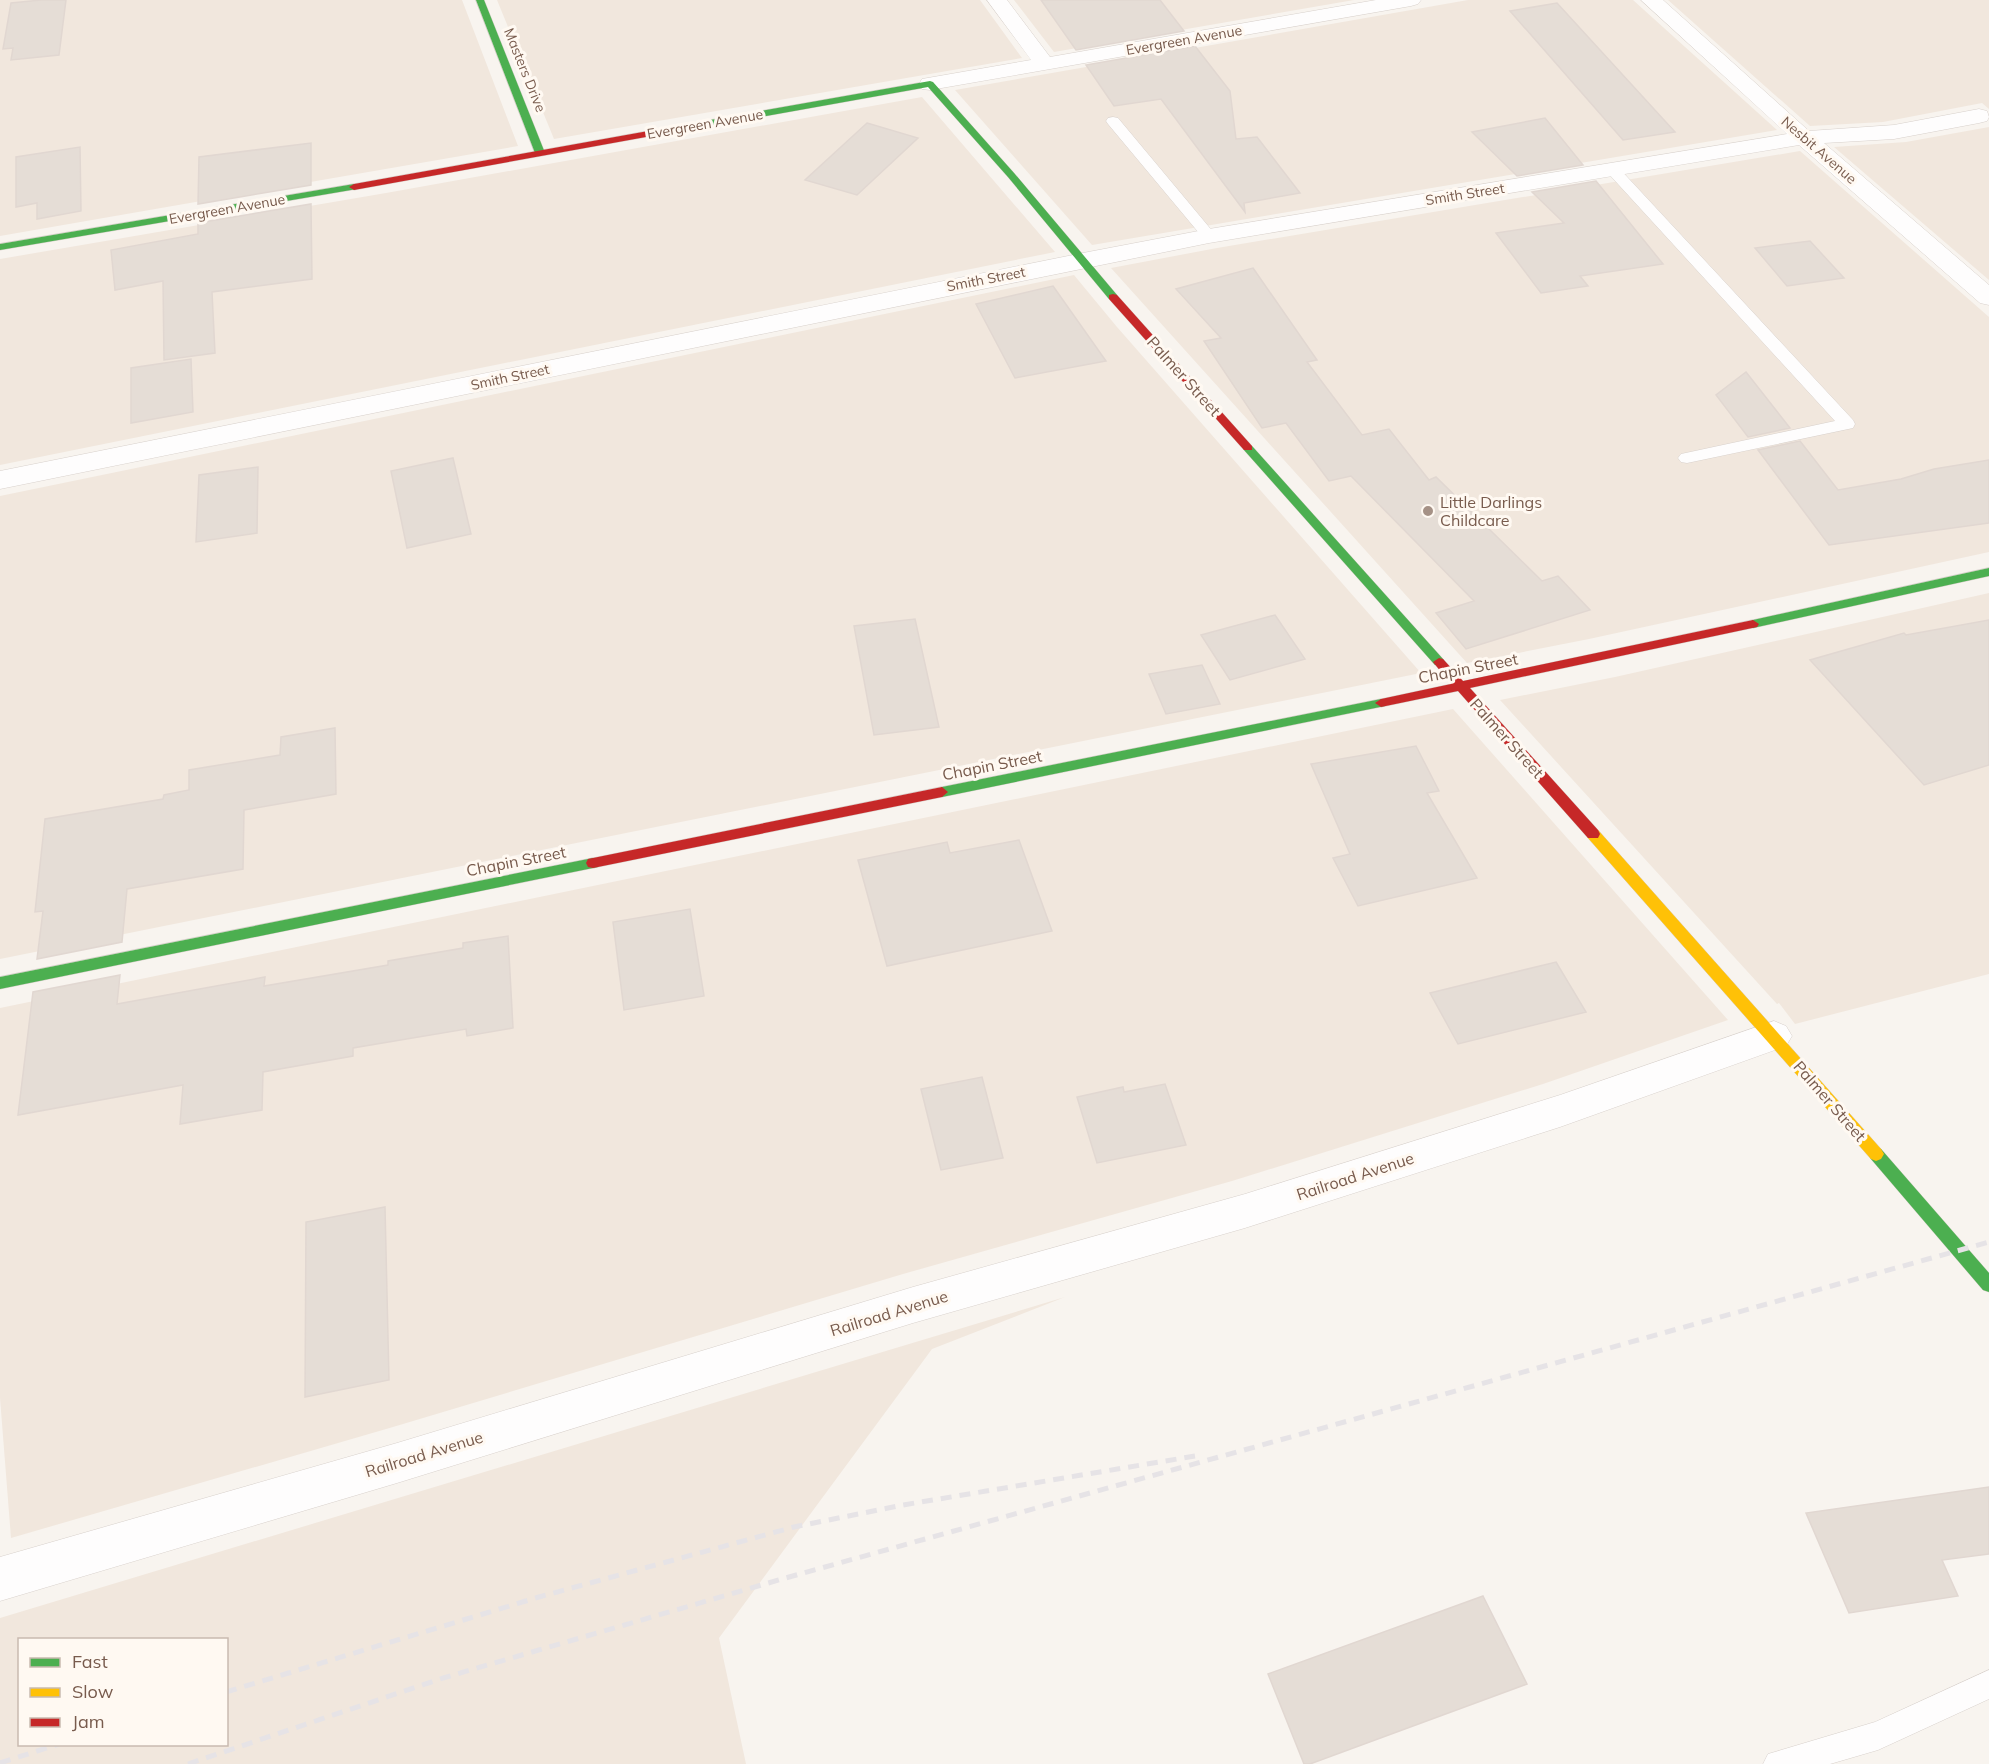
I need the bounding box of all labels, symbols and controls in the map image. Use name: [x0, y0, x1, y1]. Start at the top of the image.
street label: Evergreen Avenue: [1125, 21, 1243, 59]
street label: Masters Drive: [500, 25, 550, 115]
street label: Evergreen Avenue: [646, 105, 764, 143]
street label: Nesbit Avenue: [1778, 112, 1860, 188]
street label: Smith Street: [1424, 179, 1506, 209]
street label: Evergreen Avenue: [168, 190, 286, 228]
street label: Smith Street: [945, 263, 1027, 295]
street label: Palmer Street: [1143, 332, 1225, 420]
street label: Smith Street: [469, 360, 551, 394]
place label: Little Darlings Childcare: [1440, 492, 1542, 530]
marker: Little Darlings Childcare: [1421, 504, 1435, 518]
street label: Chapin Street: [1416, 648, 1520, 687]
street label: Palmer Street: [1466, 694, 1548, 782]
street label: Chapin Street: [940, 745, 1044, 784]
street label: Chapin Street: [464, 841, 568, 880]
street label: Palmer Street: [1790, 1057, 1871, 1146]
street label: Railroad Avenue: [1294, 1148, 1416, 1204]
street label: Railroad Avenue: [828, 1286, 950, 1340]
street label: Railroad Avenue: [363, 1427, 485, 1481]
legend: [18, 1638, 228, 1746]
text: Fast: [72, 1650, 108, 1673]
text: Slow: [72, 1680, 114, 1703]
text: Jam: [72, 1710, 105, 1733]

